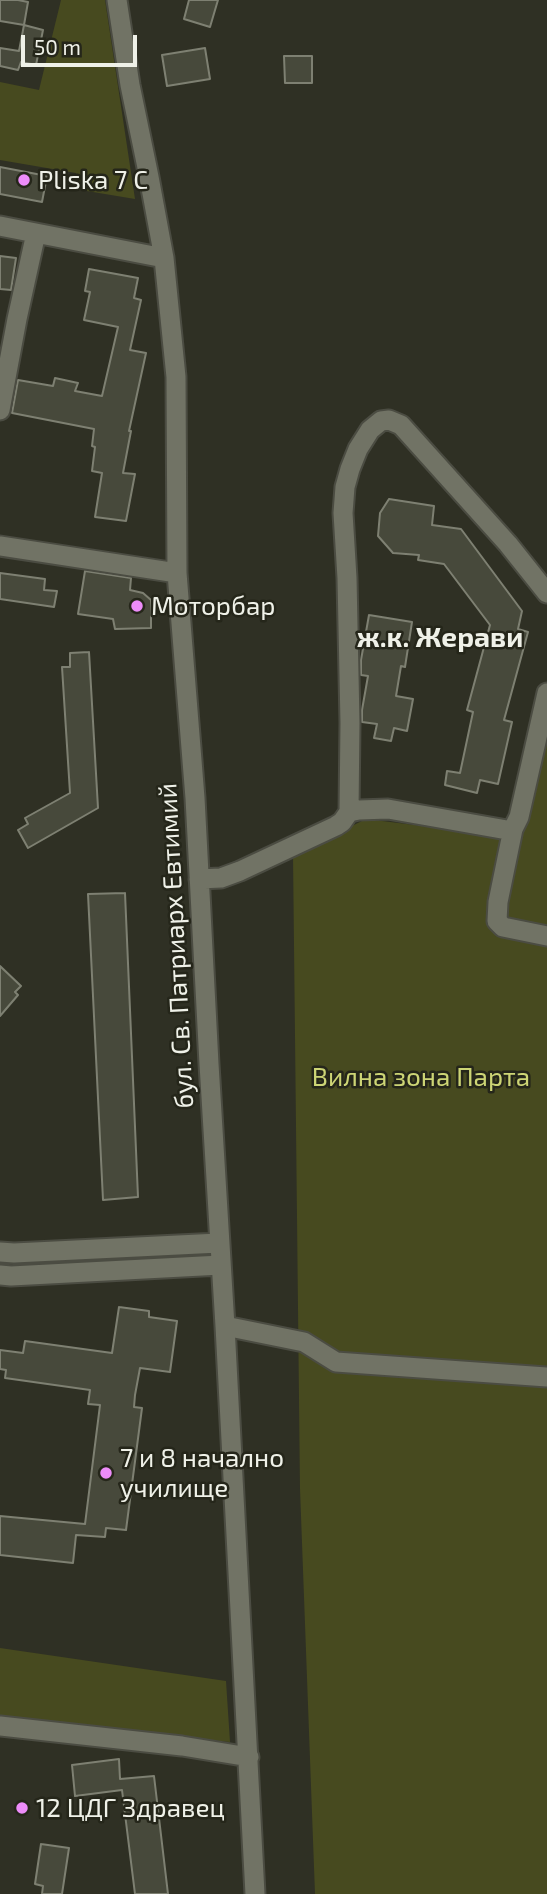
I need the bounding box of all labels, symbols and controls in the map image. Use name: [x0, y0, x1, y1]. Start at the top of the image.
scale bar: [24, 21, 140, 65]
text: 50 m: [34, 34, 81, 59]
place label: Pliska 7 C: [38, 164, 148, 196]
marker: Pliska 7 C: [16, 172, 32, 188]
place label: Моторбар: [151, 590, 275, 622]
marker: Моторбар: [129, 598, 145, 614]
district label: ж.к. Жерави: [357, 621, 523, 655]
street label: бул. Св. Патриарх Евтимий: [152, 782, 200, 1110]
park label: Вилна зона Парта: [312, 1061, 530, 1093]
place label: 7 и 8 начално училище: [120, 1442, 284, 1504]
marker: 7 и 8 начално училище: [98, 1465, 114, 1481]
place label: 12 ЦДГ Здравец: [36, 1792, 225, 1824]
marker: 12 ЦДГ Здравец: [14, 1800, 30, 1816]

